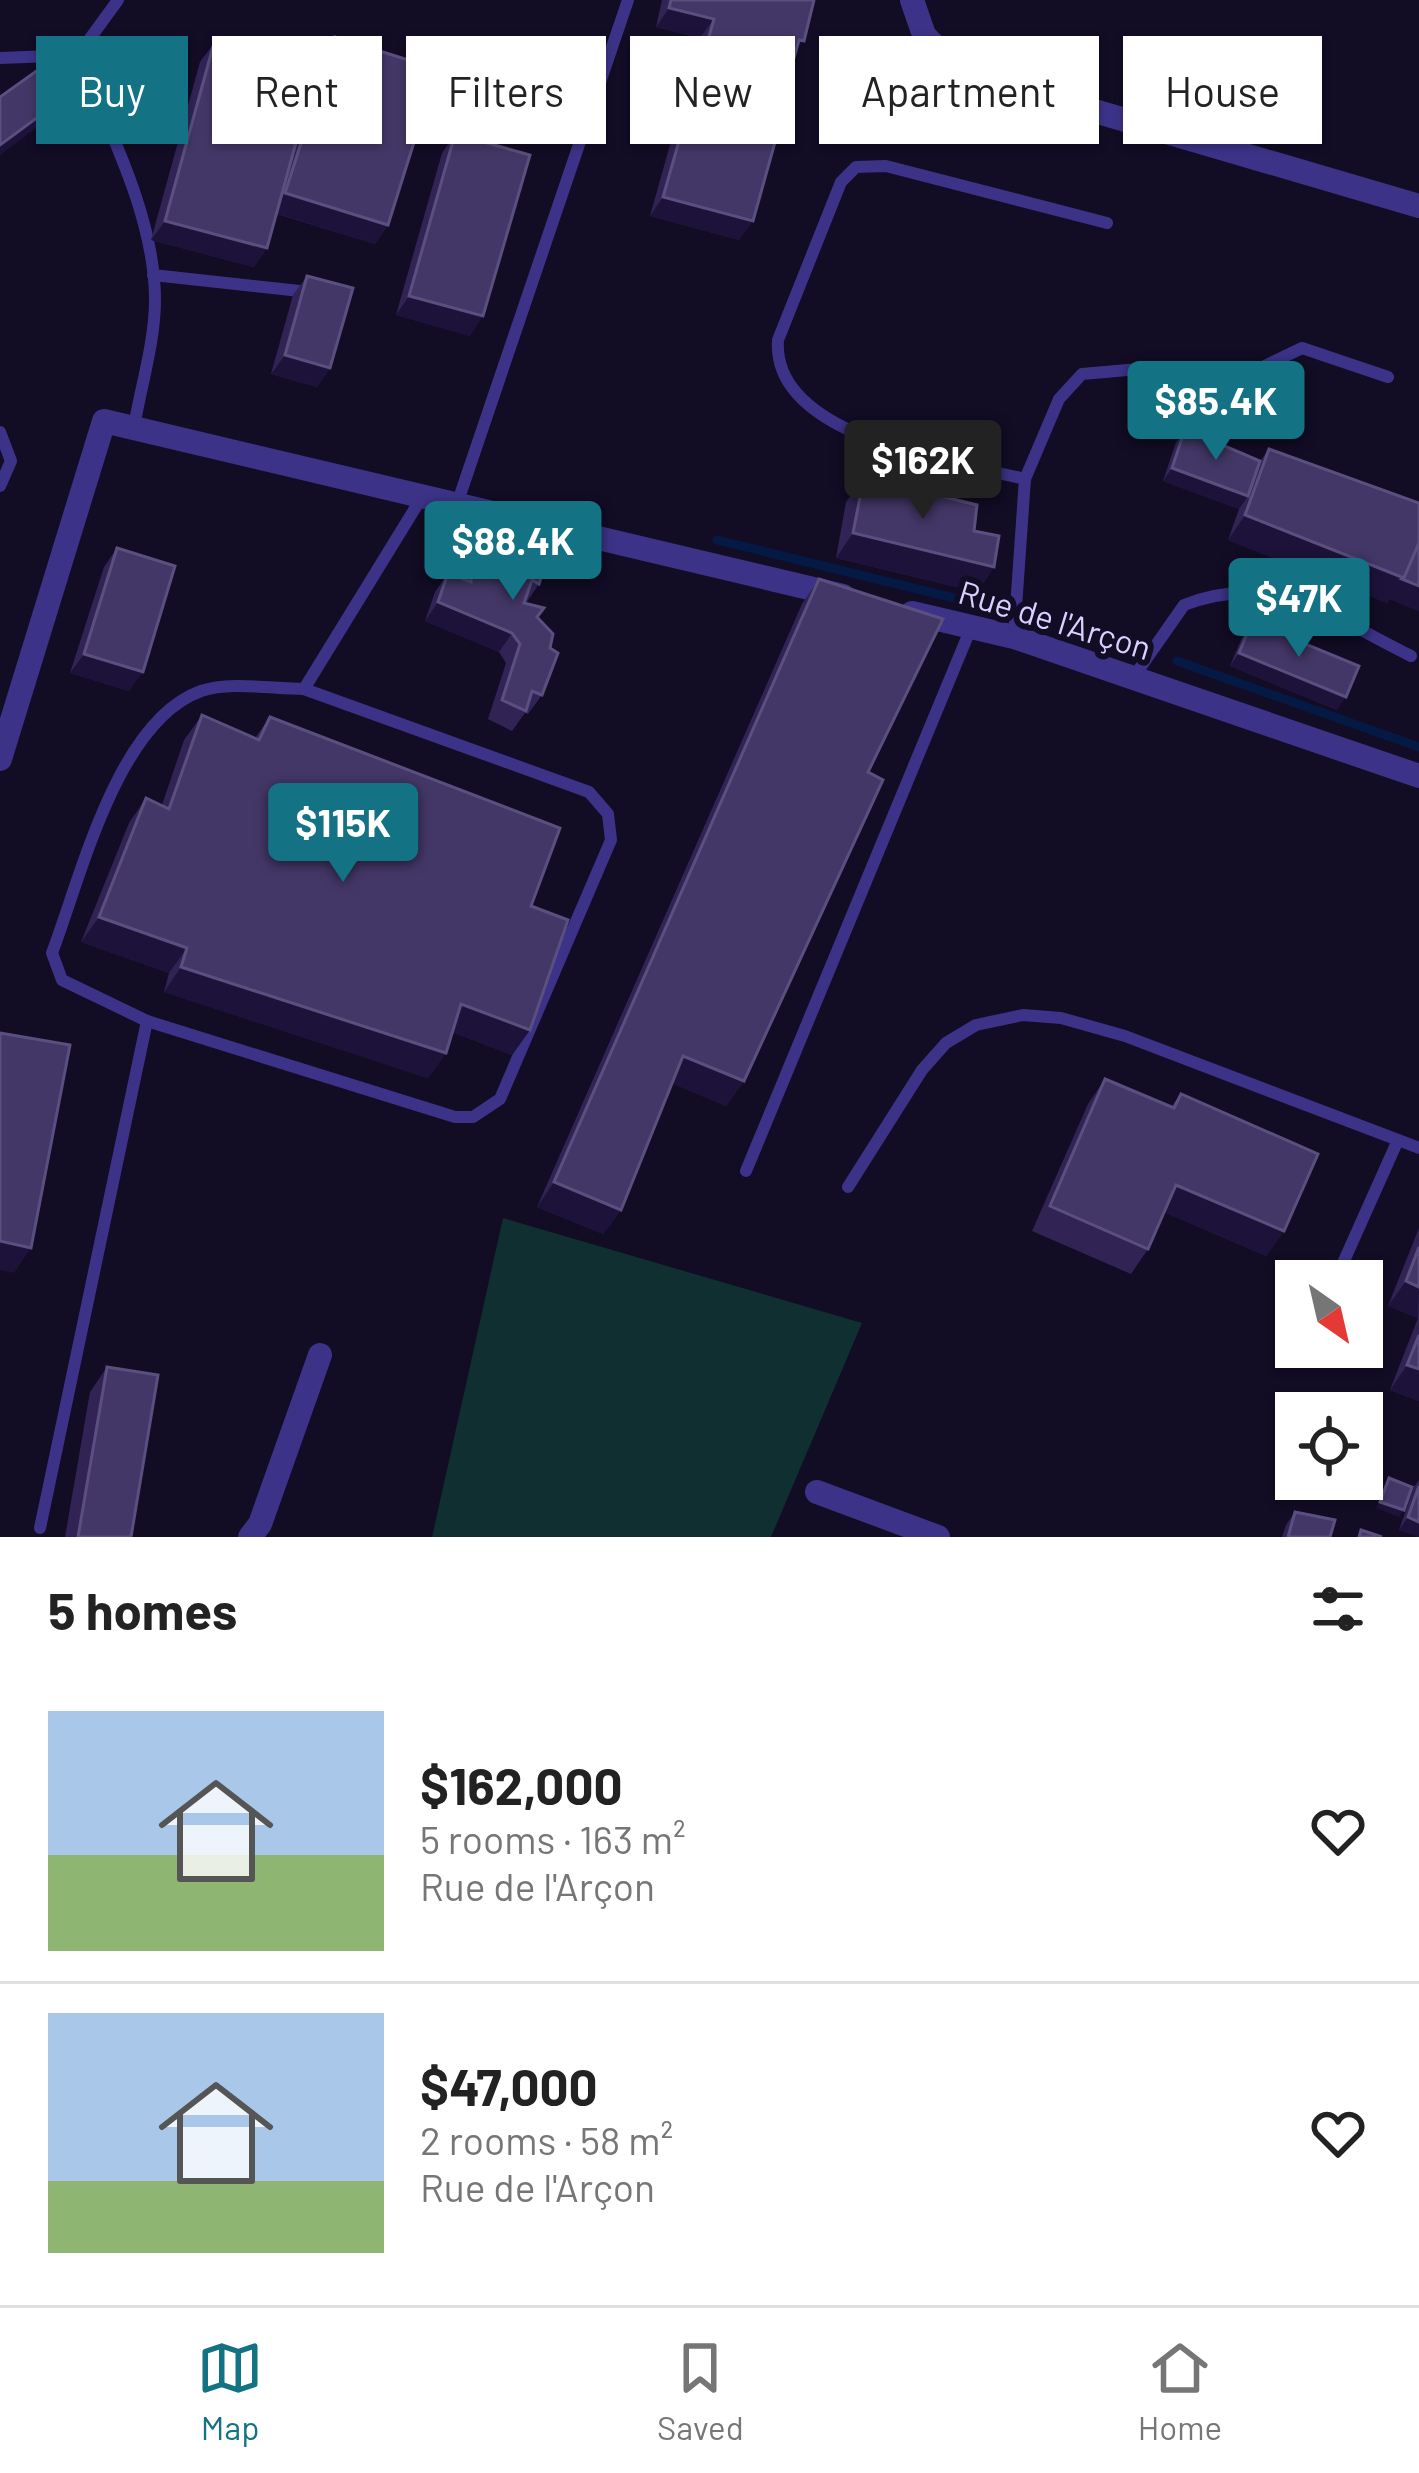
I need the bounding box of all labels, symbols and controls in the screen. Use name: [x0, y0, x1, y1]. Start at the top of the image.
chip: Buy: [36, 36, 188, 144]
chip: Rent: [212, 36, 382, 144]
chip: Filters: [406, 36, 606, 144]
chip: New: [630, 36, 795, 144]
chip: Apartment: [819, 36, 1099, 144]
chip: House: [1123, 36, 1322, 144]
pin: $85.4K: [1118, 361, 1314, 463]
text: $85.4K: [1155, 376, 1277, 423]
pin: $162K: [839, 420, 1007, 522]
text: $162K: [871, 435, 975, 482]
pin: $88.4K: [415, 501, 611, 603]
text: $88.4K: [451, 516, 575, 563]
pin: $47K: [1228, 558, 1370, 660]
street label: Rue de l'Arçon: [954, 571, 1156, 667]
text: $47K: [1256, 573, 1342, 620]
pin: $115K: [259, 783, 427, 885]
text: $115K: [295, 798, 391, 845]
north arrow: [1275, 1260, 1383, 1368]
map controls: [1275, 1260, 1383, 1500]
button: locate: [1275, 1392, 1383, 1500]
icon: filters: [1305, 1576, 1371, 1642]
text: 5 homes: [48, 1579, 237, 1640]
text: $162,000: [420, 1754, 623, 1815]
icon: home: [144, 1759, 288, 1903]
icon: heart: [1305, 1798, 1371, 1864]
text: 5 rooms · 163 m²: [420, 1815, 686, 1862]
text: Rue de l'Arçon: [420, 1862, 655, 1909]
text: $47,000: [420, 2055, 598, 2116]
icon: home: [144, 2061, 288, 2205]
icon: heart: [1305, 2100, 1371, 2166]
text: 2 rooms · 58 m²: [420, 2116, 673, 2163]
text: Rue de l'Arçon: [420, 2163, 655, 2210]
tab: Map: [197, 2335, 263, 2447]
tab: Saved: [657, 2335, 744, 2447]
tab: Home: [1138, 2335, 1222, 2447]

